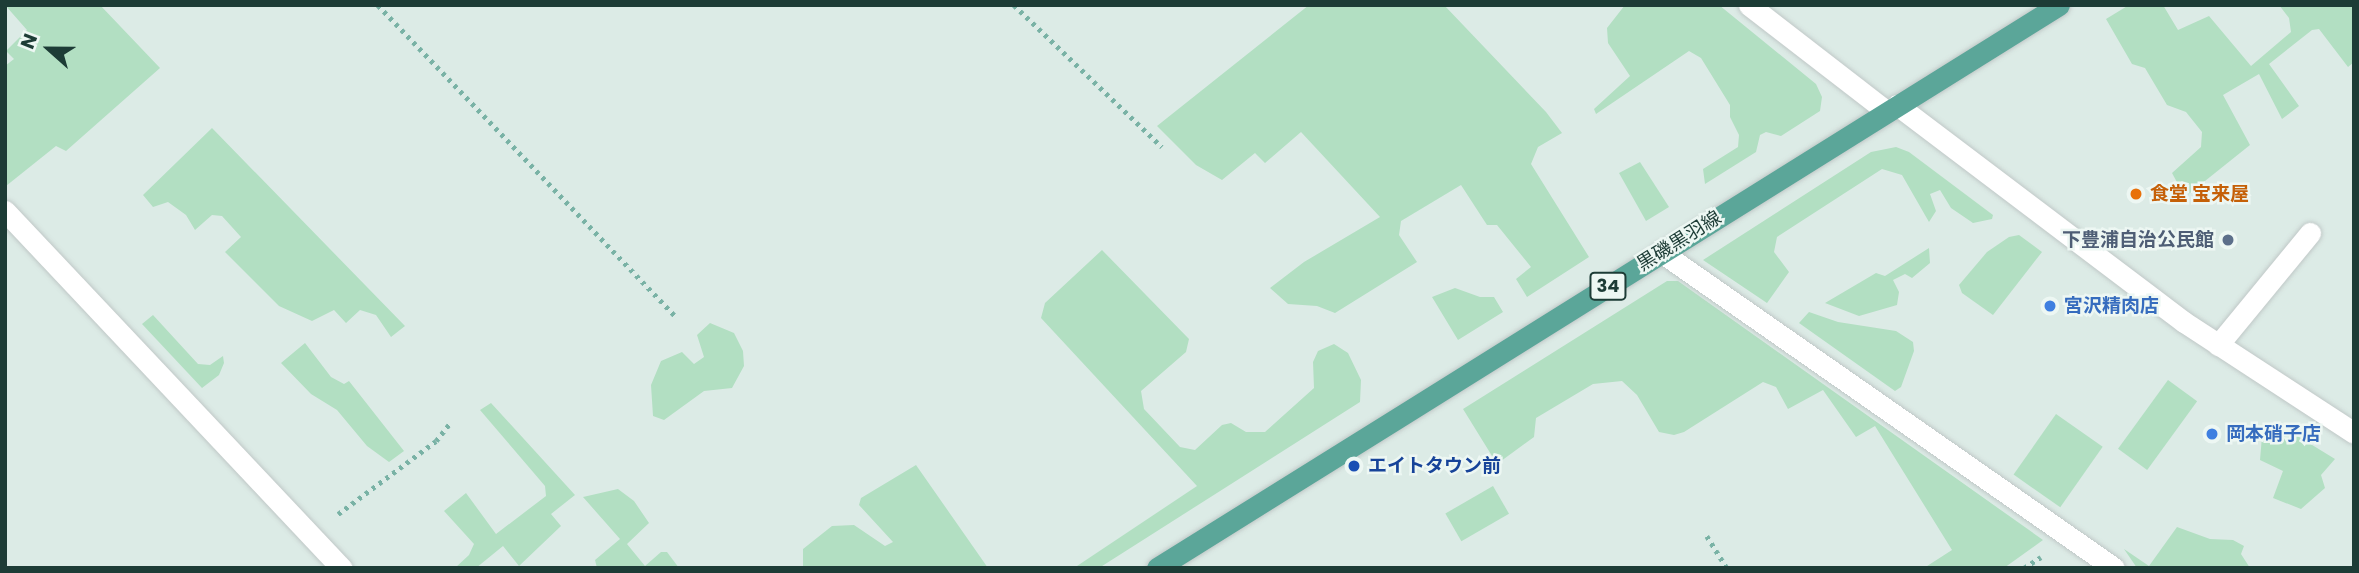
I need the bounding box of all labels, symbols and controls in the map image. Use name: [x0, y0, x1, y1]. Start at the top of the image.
north arrow: [14, 14, 84, 84]
text: N: [14, 30, 44, 53]
place label: 食堂 宝来屋: [2150, 183, 2249, 205]
marker: 食堂 宝来屋: [2128, 186, 2144, 202]
street label: 黒磯黒羽線: [1633, 206, 1725, 276]
place label: 下豊浦自治公民館: [2062, 229, 2214, 251]
marker: 下豊浦自治公民館: [2220, 232, 2236, 248]
road number: 34: [1589, 272, 1627, 300]
place label: 宮沢精肉店: [2064, 295, 2159, 317]
marker: 宮沢精肉店: [2042, 298, 2058, 314]
place label: 岡本硝子店: [2226, 423, 2321, 445]
marker: 岡本硝子店: [2204, 426, 2220, 442]
place label: エイトタウン前: [1368, 455, 1501, 477]
marker: エイトタウン前: [1346, 458, 1362, 474]

